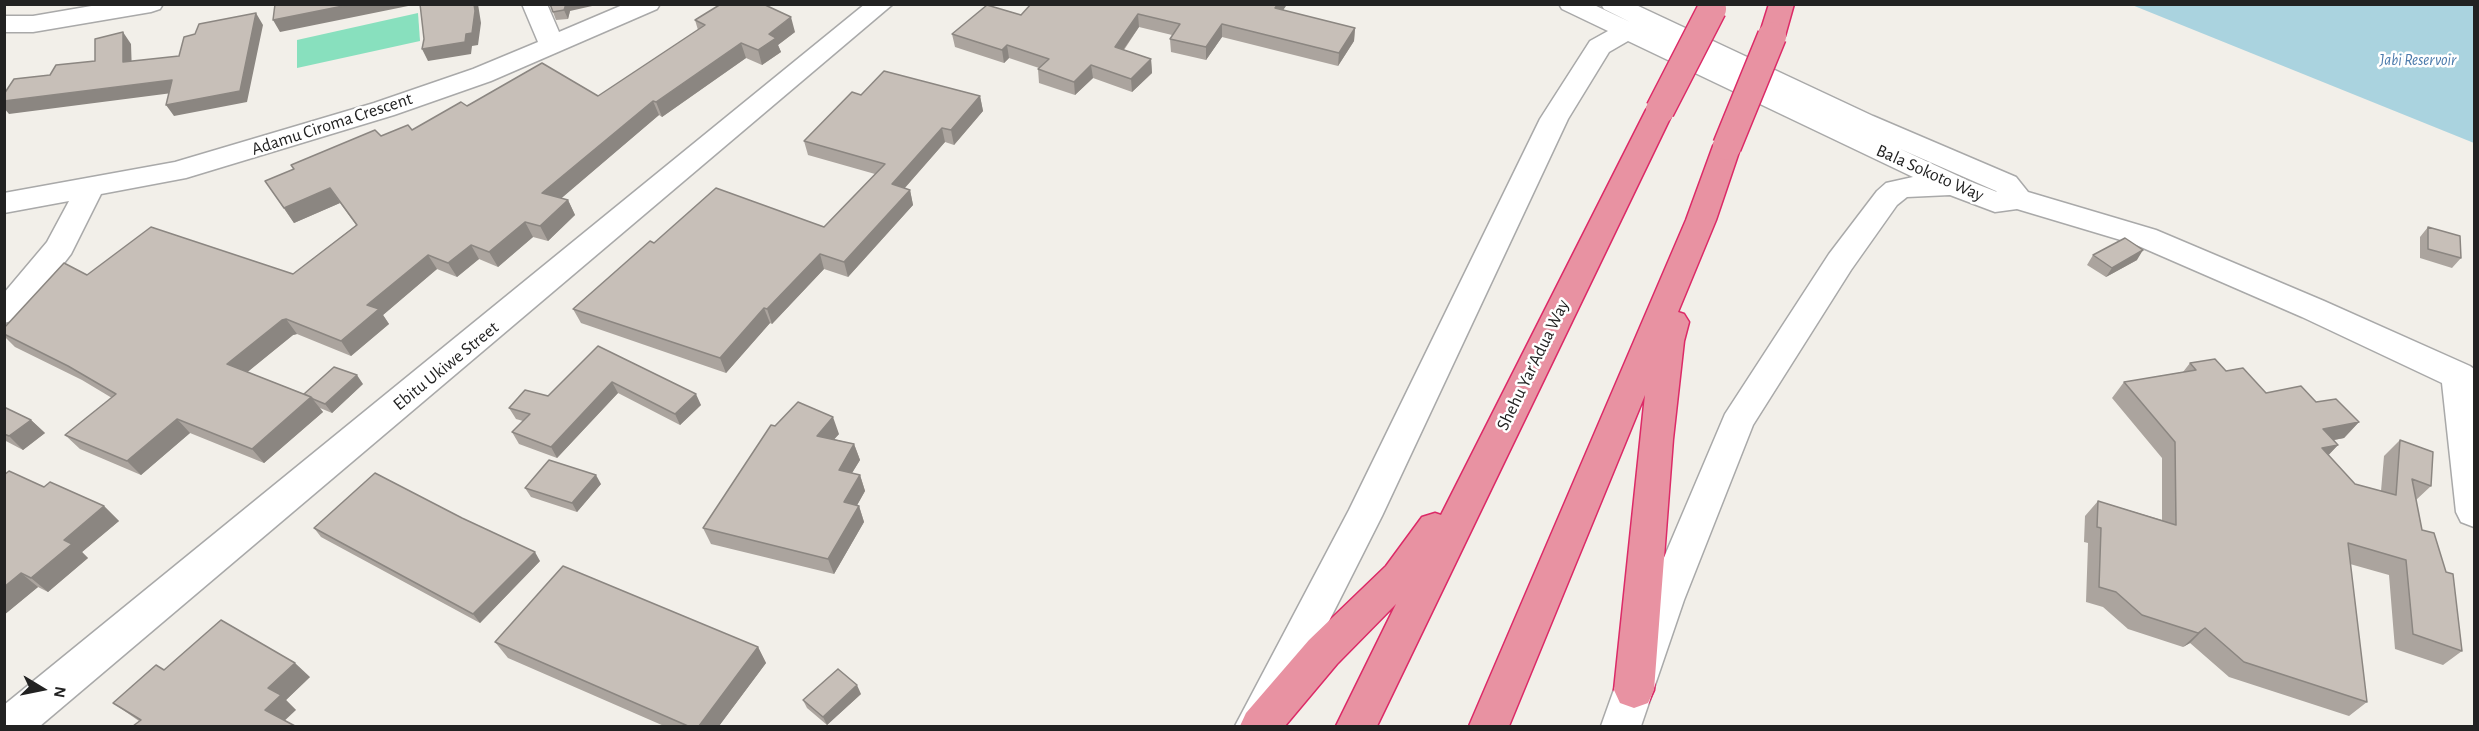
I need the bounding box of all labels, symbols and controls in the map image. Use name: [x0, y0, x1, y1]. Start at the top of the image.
water label: Jabi Reservoir: [2380, 50, 2456, 70]
street label: Adamu Ciroma Crescent: [249, 88, 415, 160]
street label: Bala Sokoto Way: [1873, 140, 1987, 206]
street label: Shehu Yar'Adua Way: [1492, 296, 1574, 434]
street label: Ebitu Ukiwe Street: [389, 317, 503, 415]
north arrow: [12, 659, 72, 719]
text: N: [51, 685, 69, 699]

